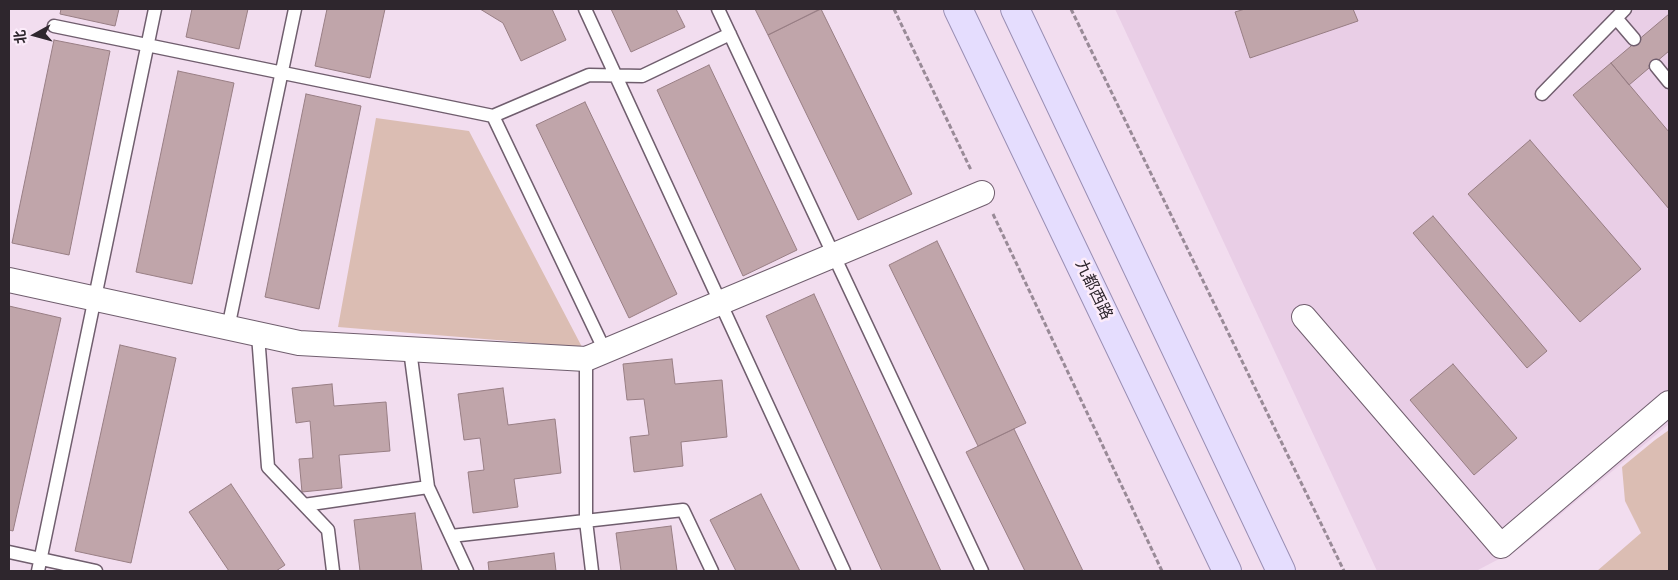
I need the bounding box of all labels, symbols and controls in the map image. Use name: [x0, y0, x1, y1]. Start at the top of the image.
north arrow: [10, 10, 60, 60]
text: 北: [11, 29, 29, 45]
street label: 九都西路: [1070, 257, 1116, 323]

